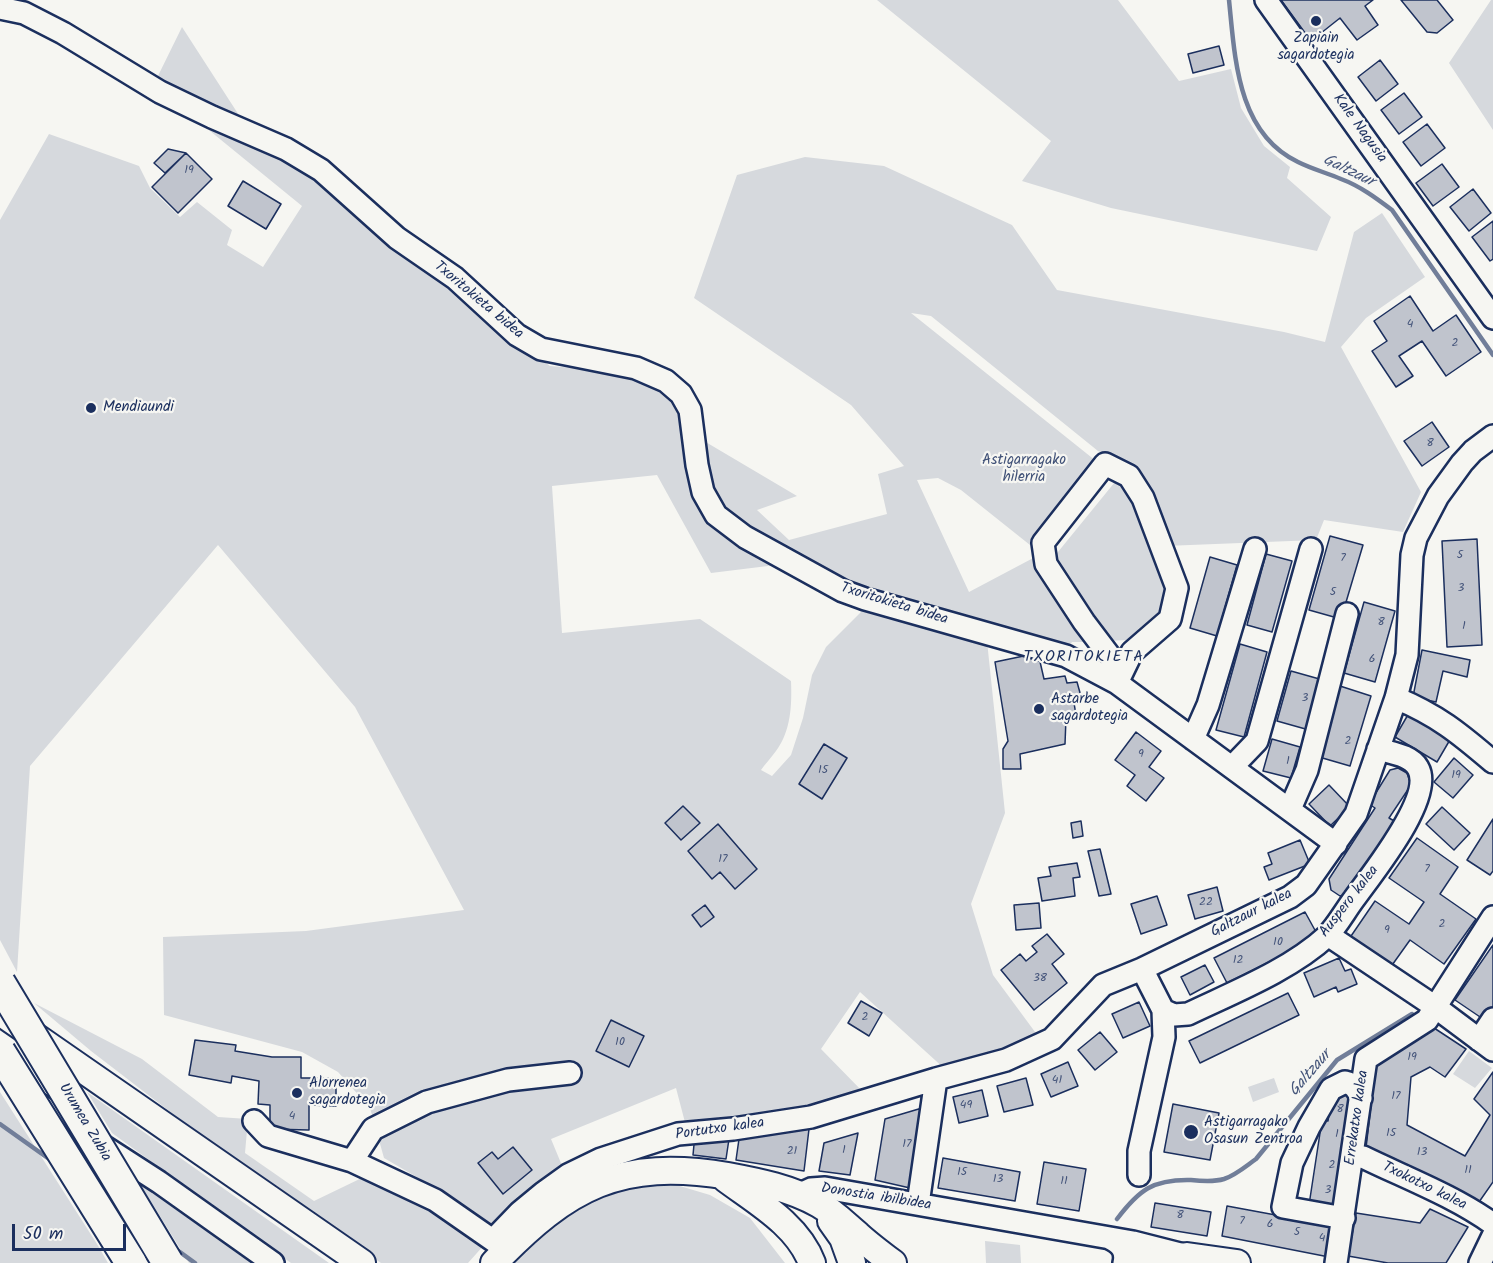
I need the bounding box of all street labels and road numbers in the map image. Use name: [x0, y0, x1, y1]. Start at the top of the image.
street label: Kale Nagusia: [1328, 91, 1390, 167]
street label: Txoritokieta bidea: [430, 258, 526, 344]
street label: Txoritokieta bidea: [838, 580, 950, 630]
street label: Auspero kalea: [1316, 863, 1384, 941]
street label: Galtzaur kalea: [1208, 886, 1296, 942]
street label: Errekatxo kalea: [1342, 1069, 1374, 1167]
street label: Urumea Zubia: [54, 1081, 114, 1165]
street label: Portutxo kalea: [674, 1115, 766, 1145]
street label: Txokotxo kalea: [1379, 1159, 1469, 1215]
street label: Donostia ibilbidea: [820, 1180, 932, 1216]

